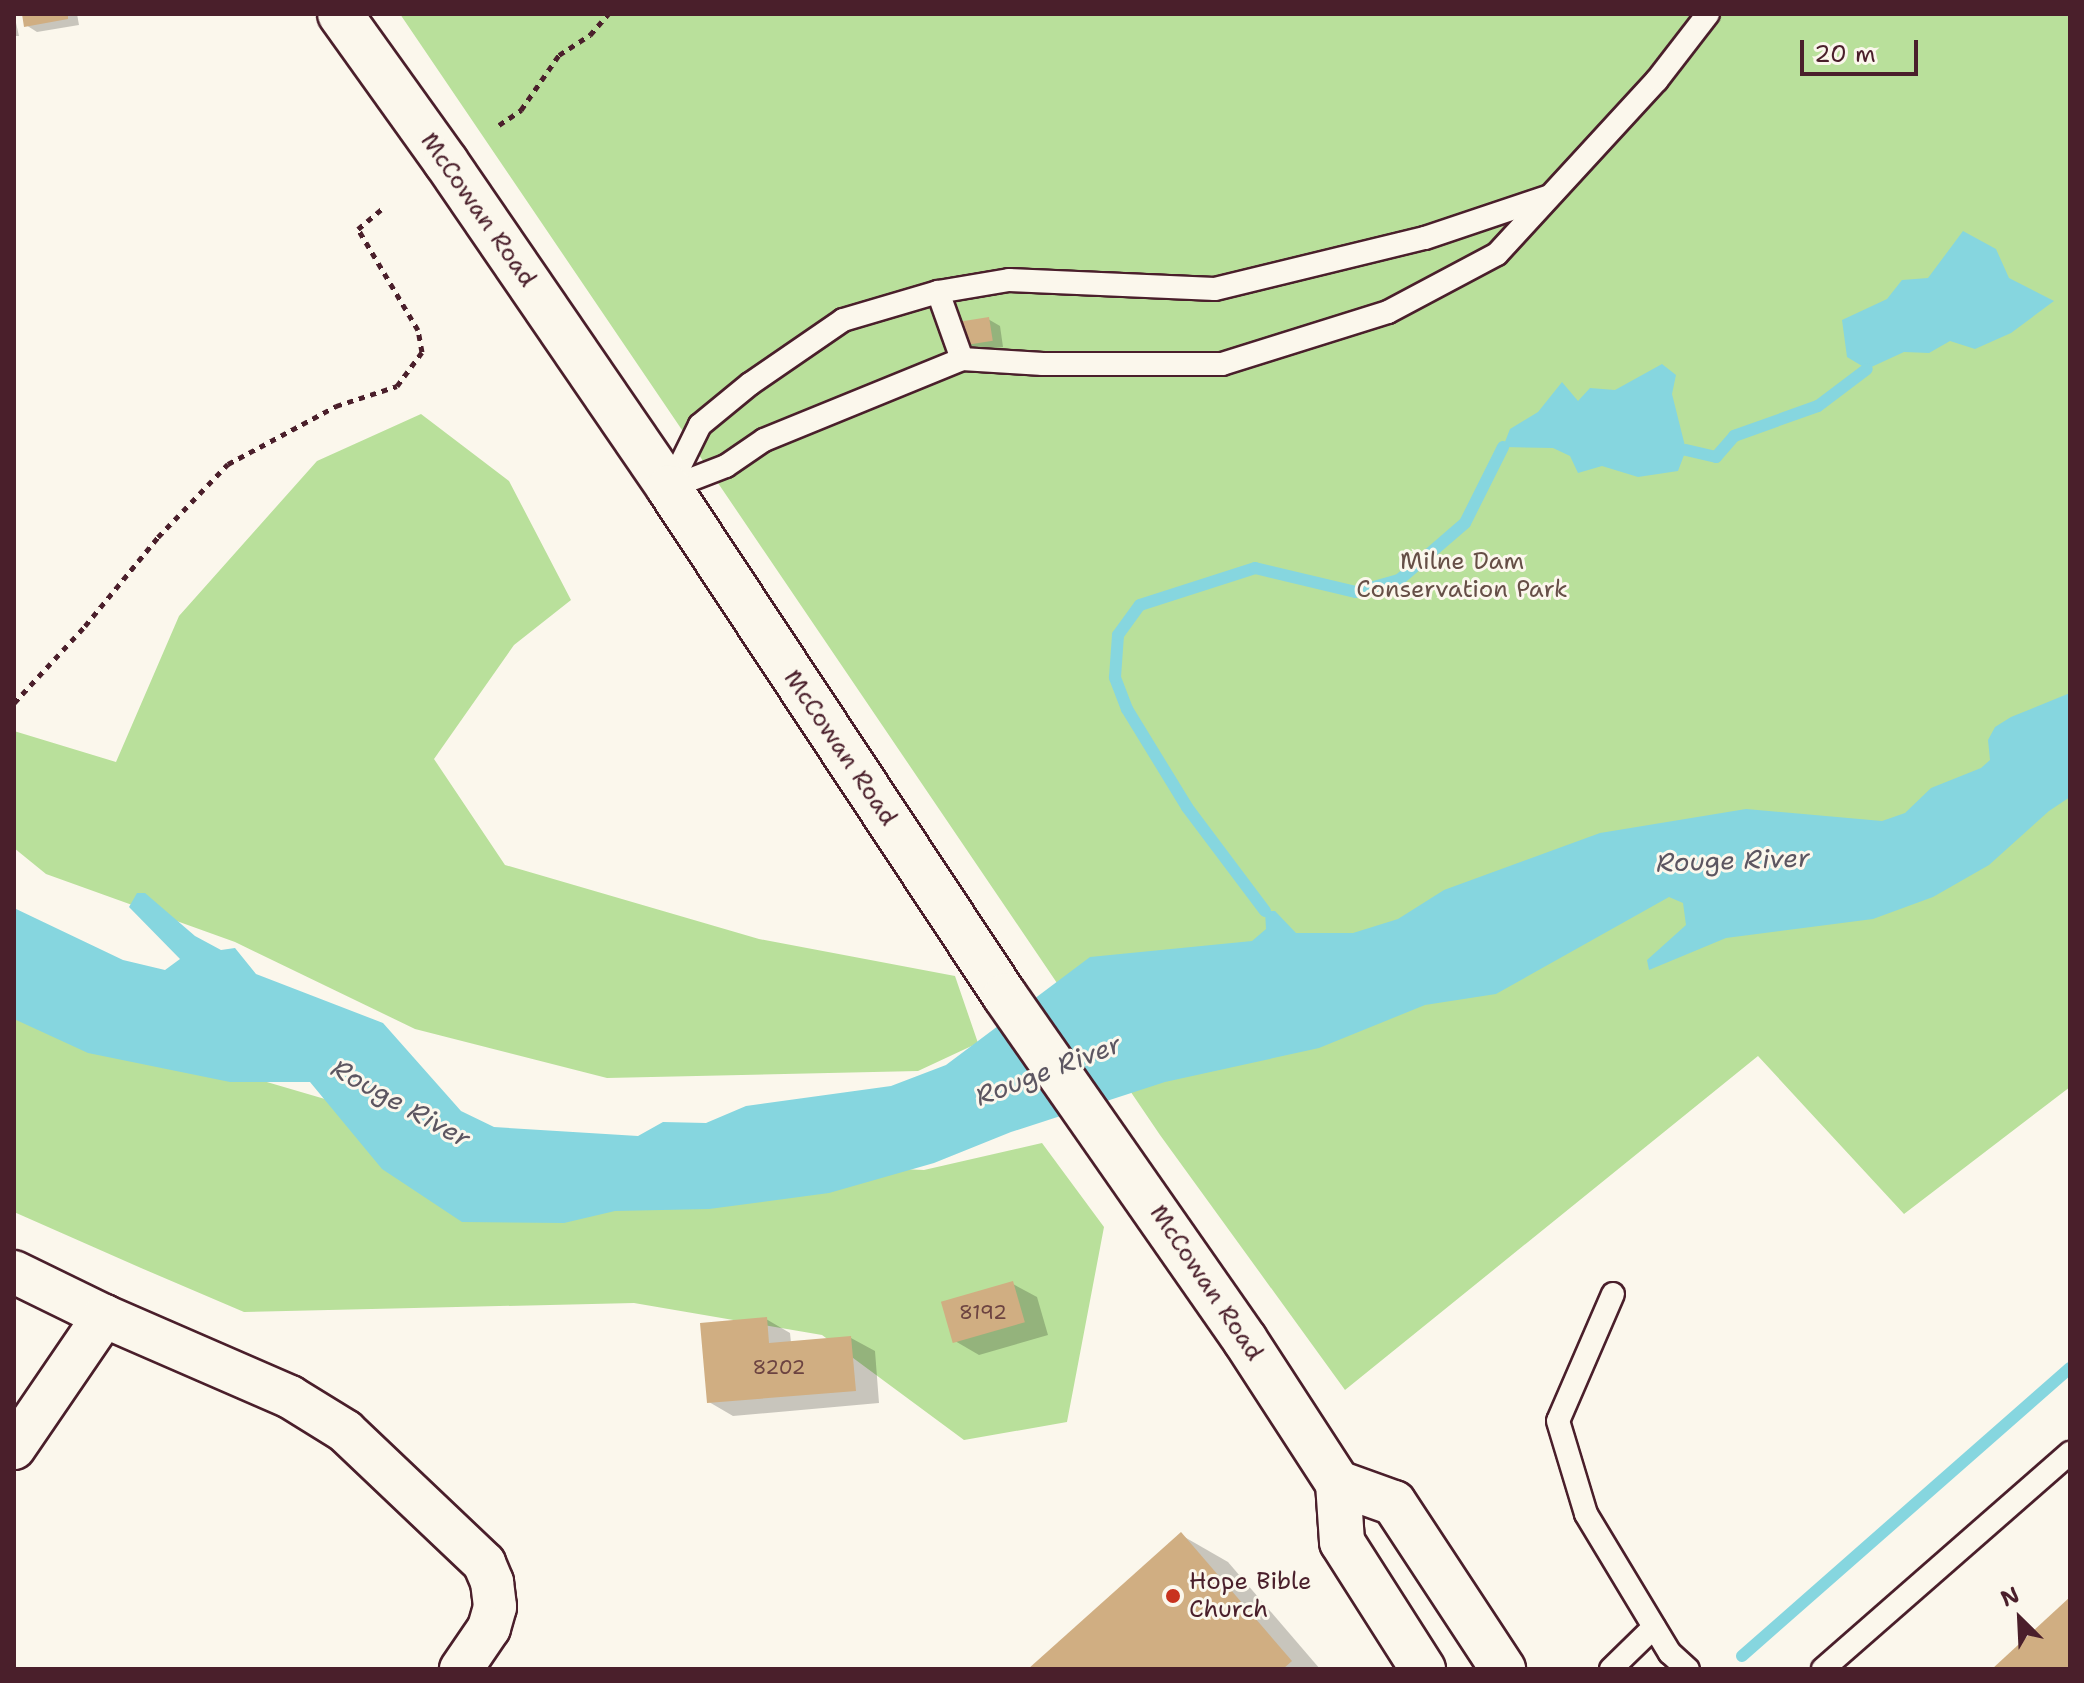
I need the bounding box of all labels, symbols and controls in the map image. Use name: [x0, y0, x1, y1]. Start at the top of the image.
scale bar: [1804, 24, 1922, 74]
text: 20 m: [1814, 38, 1876, 70]
street label: McCowan Road: [414, 127, 542, 293]
park label: Milne Dam Conservation Park: [1356, 548, 1568, 604]
street label: McCowan Road: [777, 665, 903, 831]
water label: Rouge River: [1656, 842, 1810, 878]
water label: Rouge River: [971, 1028, 1125, 1112]
water label: Rouge River: [326, 1052, 476, 1154]
street label: McCowan Road: [1143, 1200, 1269, 1366]
house number: 8192: [959, 1300, 1007, 1324]
house number: 8202: [753, 1355, 805, 1379]
place label: Hope Bible Church: [1189, 1568, 1312, 1624]
north arrow: [1980, 1579, 2060, 1659]
text: N: [1996, 1580, 2024, 1613]
marker: Hope Bible Church: [1164, 1587, 1182, 1605]

